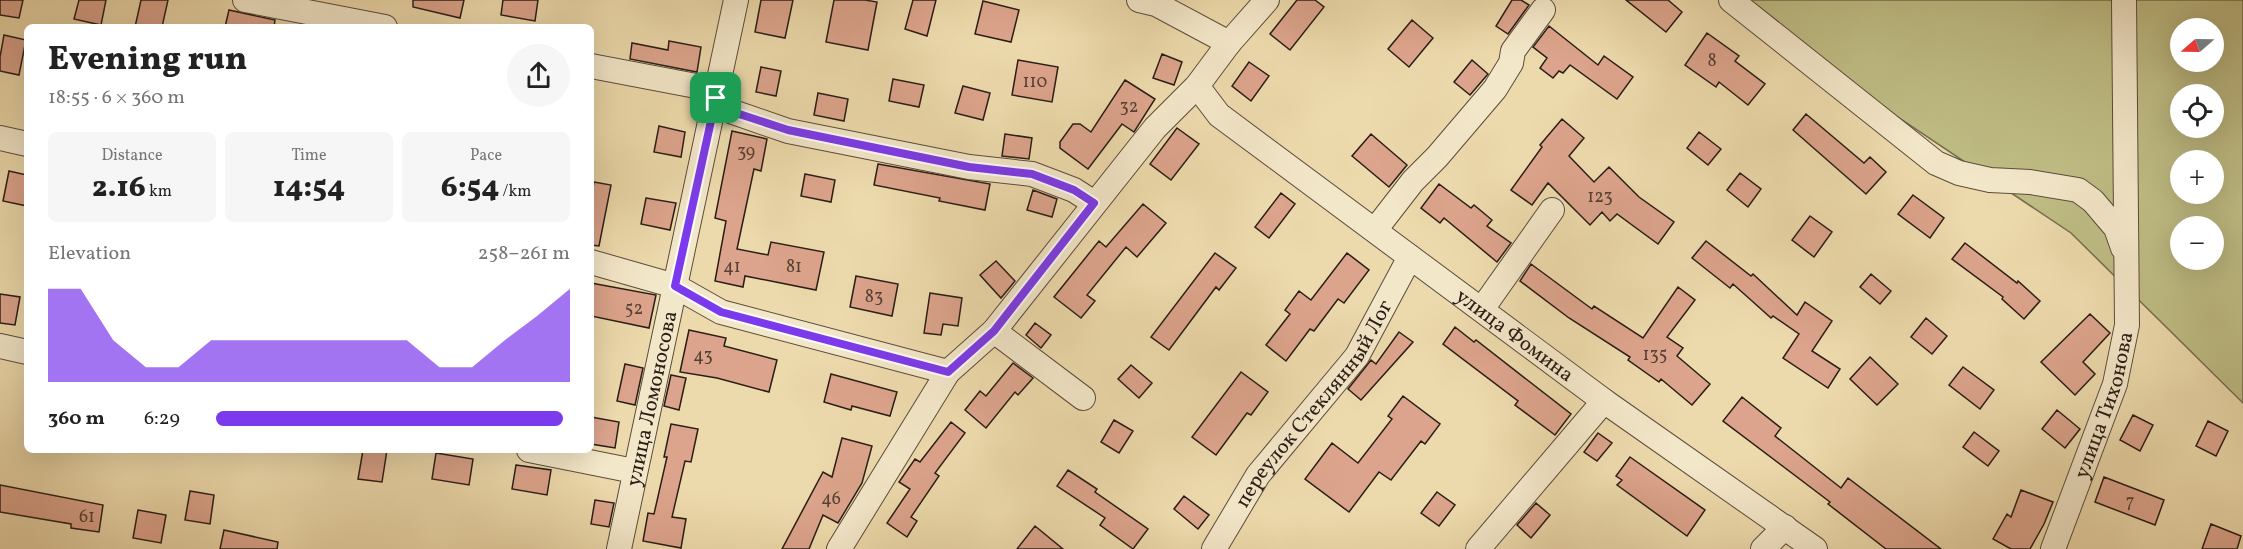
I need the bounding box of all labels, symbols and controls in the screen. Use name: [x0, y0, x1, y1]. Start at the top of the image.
north arrow: [2170, 18, 2224, 72]
map controls: [2170, 18, 2224, 270]
text: Evening run: [48, 38, 247, 84]
button: share: [507, 44, 570, 107]
house number: 8: [1707, 49, 1717, 74]
house number: 110: [1023, 70, 1048, 95]
pin: [690, 72, 741, 123]
icon: arrive: [699, 81, 732, 114]
text: 18:55 · 6 × 360 m: [48, 84, 185, 112]
button: locate: [2170, 84, 2224, 138]
house number: 32: [1120, 95, 1138, 120]
house number: 39: [737, 140, 755, 165]
text: Distance: [101, 145, 163, 167]
text: Time: [291, 145, 327, 167]
text: Pace: [470, 145, 502, 167]
button: +: [2170, 150, 2224, 204]
text: 2.16: [92, 167, 146, 209]
text: 14:54: [273, 167, 345, 209]
text: 6:54: [441, 167, 499, 209]
text: km: [146, 181, 172, 203]
text: /km: [499, 181, 531, 203]
house number: 123: [1587, 185, 1613, 210]
button: −: [2170, 216, 2224, 270]
text: Elevation: [48, 240, 131, 268]
text: 258–261 m: [478, 240, 570, 268]
house number: 41: [723, 255, 741, 280]
house number: 81: [786, 255, 802, 280]
street label: улица Фомина: [1449, 282, 1579, 390]
house number: 83: [865, 285, 883, 310]
street label: переулок Стеклянный Лог: [1229, 295, 1400, 513]
house number: 52: [625, 297, 643, 322]
street label: улица Ломоносова: [620, 308, 685, 489]
street label: улица Тихонова: [2068, 329, 2141, 483]
house number: 135: [1643, 343, 1667, 368]
house number: 43: [693, 344, 713, 369]
text: 360 m: [48, 405, 105, 433]
text: 6:29: [144, 405, 180, 433]
house number: 46: [821, 487, 841, 512]
house number: 7: [2126, 490, 2134, 515]
house number: 61: [79, 505, 95, 530]

